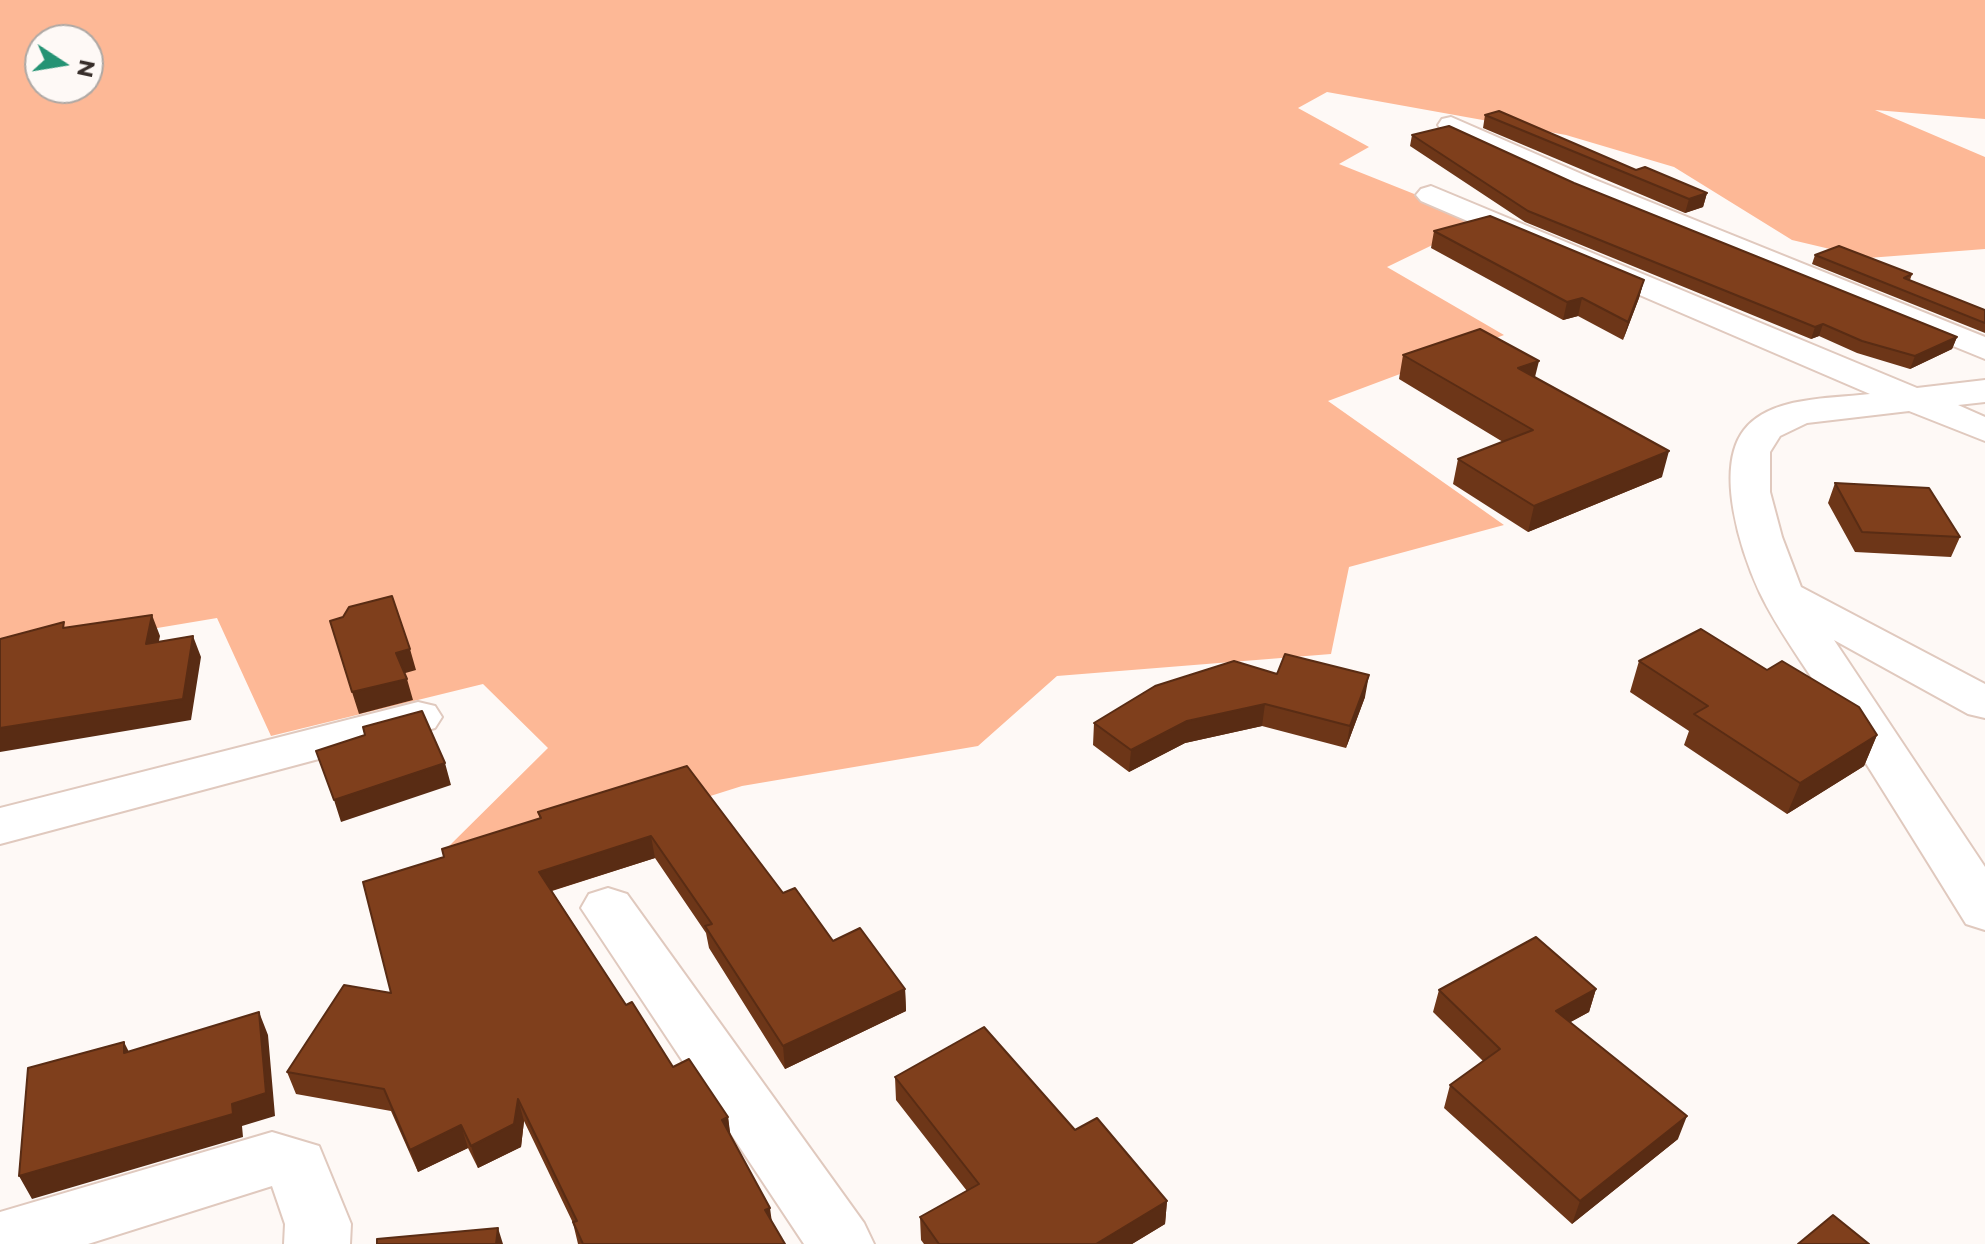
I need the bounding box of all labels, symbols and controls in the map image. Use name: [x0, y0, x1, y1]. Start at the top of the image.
north arrow: [24, 24, 104, 104]
text: N: [71, 57, 101, 80]

